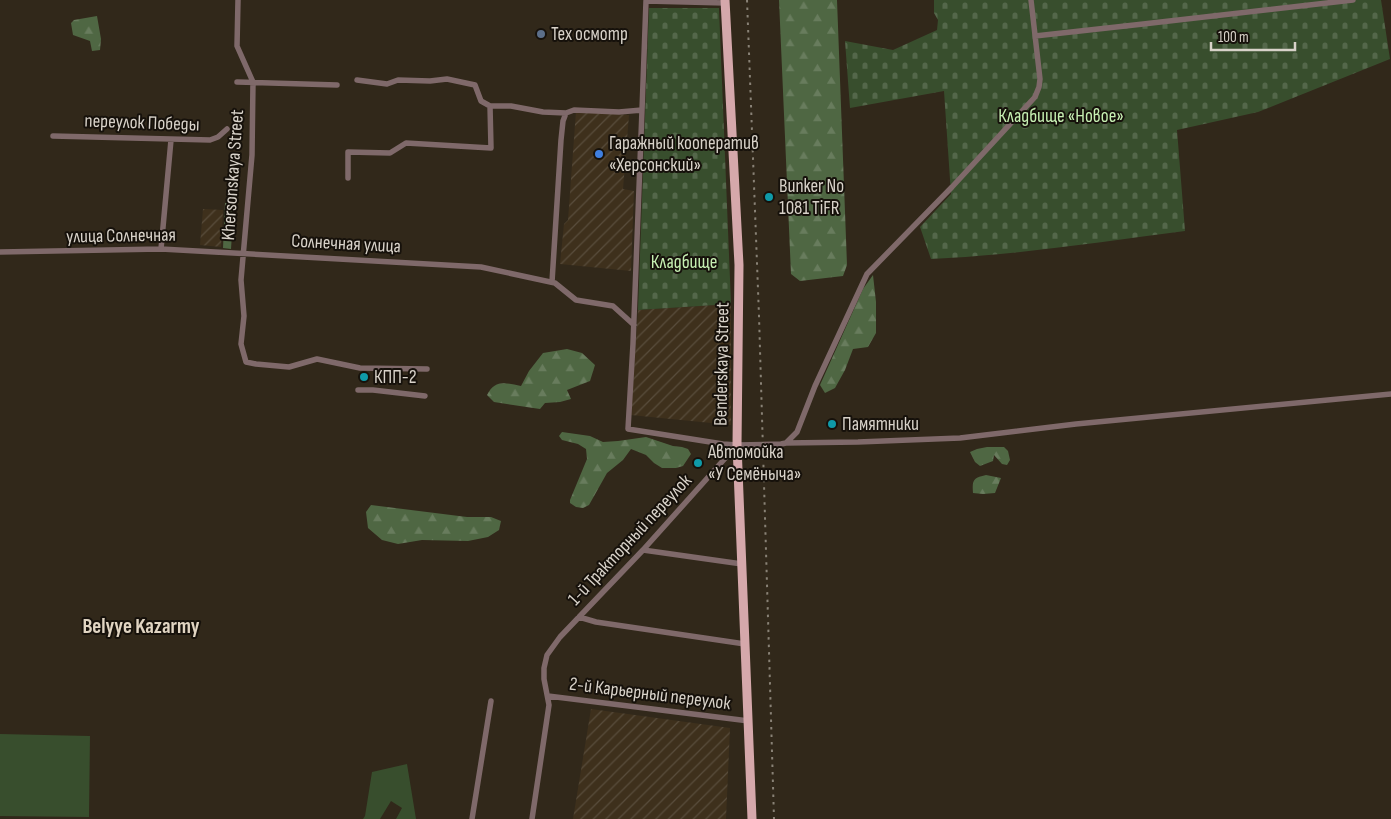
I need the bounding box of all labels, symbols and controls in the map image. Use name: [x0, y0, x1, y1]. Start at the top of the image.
scale bar: [1211, 20, 1295, 52]
place label: Тех осмотр: [551, 23, 628, 46]
marker: Тех осмотр: [535, 28, 547, 40]
text: 100 m: [1218, 28, 1249, 47]
park label: Кладбище «Новое»: [998, 105, 1124, 128]
street label: переулок Победы: [84, 109, 200, 137]
street label: Khersonskaya Street: [217, 109, 249, 241]
place label: Гаражный кооператив «Херсонский»: [609, 132, 759, 177]
marker: Гаражный кооператив «Херсонский»: [593, 148, 605, 160]
place label: Bunker No 1081 TiFR: [779, 175, 844, 220]
marker: Bunker No 1081 TiFR: [763, 191, 775, 203]
street label: улица Солнечная: [66, 224, 176, 248]
street label: Солнечная улица: [291, 230, 401, 258]
park label: Кладбище: [651, 251, 717, 274]
street label: Benderskaya Street: [709, 302, 735, 426]
place label: КПП-2: [374, 366, 417, 389]
marker: КПП-2: [358, 371, 370, 383]
place label: Памятники: [842, 413, 919, 436]
marker: Памятники: [826, 418, 838, 430]
place label: Автомойка «У Семёныча»: [707, 441, 801, 486]
marker: Автомойка «У Семёныча»: [692, 457, 704, 469]
street label: 1-й Тракторный переулок: [563, 469, 697, 610]
district label: Belyye Kazarmy: [82, 614, 200, 639]
street label: 2-й Карьерный переулок: [568, 673, 733, 715]

